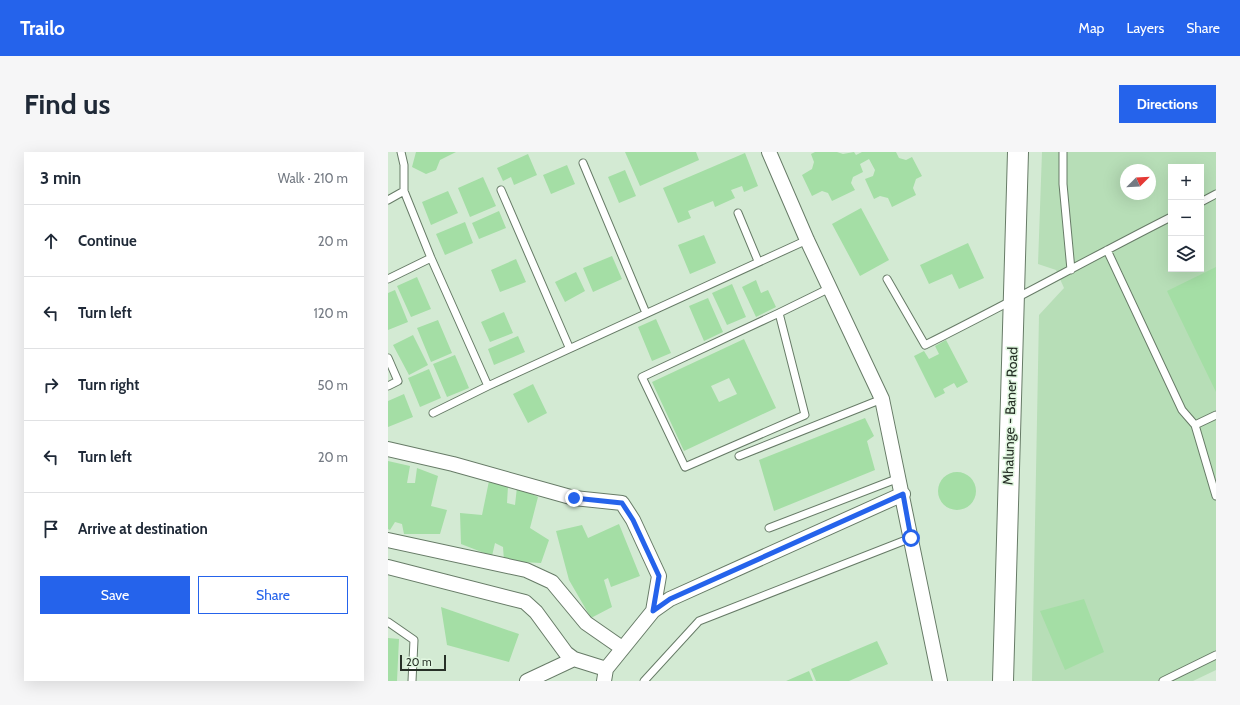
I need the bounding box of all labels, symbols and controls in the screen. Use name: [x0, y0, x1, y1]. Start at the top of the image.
text: Trailo: [20, 17, 65, 40]
text: Map: [1079, 19, 1104, 37]
text: Layers: [1126, 19, 1164, 37]
text: Share: [1186, 19, 1220, 37]
button: Directions: [1119, 85, 1216, 123]
text: Find us: [24, 87, 110, 121]
north arrow: [1120, 164, 1156, 200]
map controls: [1168, 164, 1204, 272]
button: +: [1168, 164, 1204, 200]
text: 3 min: [40, 168, 81, 188]
text: Walk · 210 m: [278, 170, 348, 186]
button: −: [1168, 200, 1204, 236]
icon: ahead: [40, 230, 62, 252]
text: Continue: [78, 232, 137, 250]
text: 20 m: [318, 233, 348, 249]
button: layers: [1168, 236, 1204, 272]
icon: left: [40, 302, 62, 324]
text: Turn left: [78, 304, 132, 322]
text: 120 m: [314, 305, 348, 321]
street label: Mhalunge - Baner Road: [999, 347, 1021, 485]
icon: right: [40, 374, 62, 396]
text: Turn right: [78, 376, 139, 394]
text: 50 m: [318, 377, 348, 393]
icon: left: [40, 446, 62, 468]
text: Turn left: [78, 448, 132, 466]
text: 20 m: [318, 449, 348, 465]
route end: [565, 489, 583, 507]
icon: arrive: [40, 518, 62, 540]
text: Arrive at destination: [78, 520, 208, 538]
route start: [902, 529, 920, 547]
button: Save: [40, 576, 190, 614]
button: Share: [198, 576, 348, 614]
scale bar: [400, 653, 446, 672]
text: 20 m: [406, 655, 432, 669]

